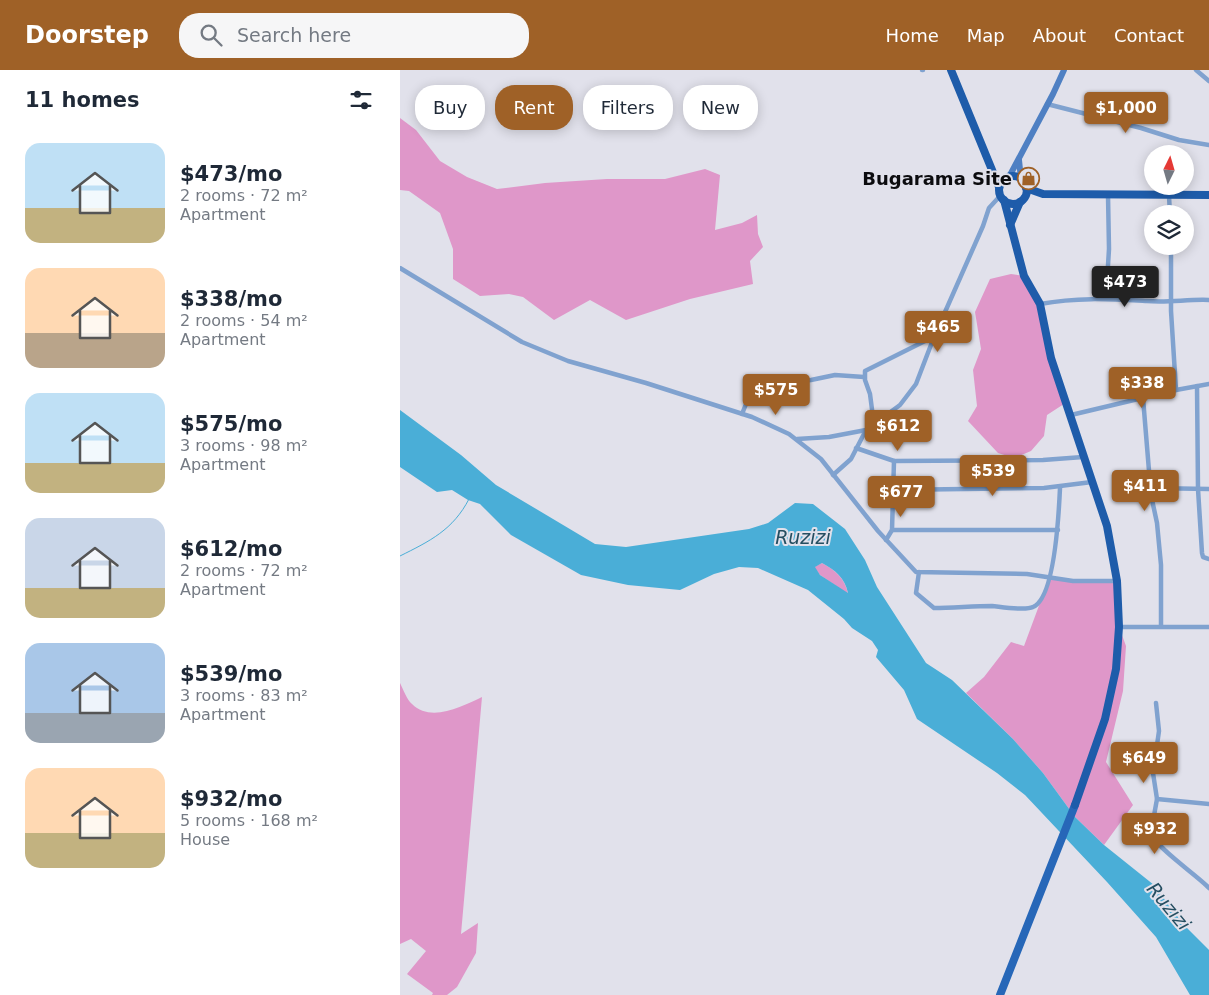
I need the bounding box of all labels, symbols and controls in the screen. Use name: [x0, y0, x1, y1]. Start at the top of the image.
search box: [179, 13, 529, 58]
text: Doorstep: [25, 21, 149, 49]
icon: search: [197, 21, 225, 49]
text: Search here: [237, 24, 351, 46]
text: Home: [886, 25, 939, 46]
text: Map: [967, 25, 1005, 46]
text: About: [1033, 25, 1086, 46]
text: Contact: [1114, 25, 1184, 46]
chip: Buy: [415, 85, 485, 130]
chip: Rent: [495, 85, 573, 130]
chip: Filters: [583, 85, 673, 130]
chip: New: [683, 85, 758, 130]
icon: filters: [347, 86, 375, 114]
text: 11 homes: [25, 88, 140, 112]
pin: $1,000: [1085, 92, 1167, 134]
text: $1,000: [1095, 98, 1157, 117]
north arrow: [1144, 145, 1194, 195]
map controls: [1144, 145, 1194, 255]
text: $473/mo: [180, 162, 282, 186]
icon: home: [65, 163, 125, 223]
shop icon: Bugarama Site: [1016, 167, 1040, 191]
place label: Bugarama Site: [862, 168, 1012, 189]
text: 2 rooms · 72 m²: [180, 186, 308, 205]
text: Apartment: [180, 205, 266, 224]
button: layers: [1144, 205, 1194, 255]
pin: $473: [1095, 266, 1155, 308]
text: $473: [1103, 272, 1147, 291]
text: $338/mo: [180, 287, 282, 311]
icon: home: [65, 288, 125, 348]
pin: $465: [908, 310, 968, 353]
text: 2 rooms · 54 m²: [180, 311, 308, 330]
text: $465: [916, 317, 960, 336]
text: Apartment: [180, 330, 266, 349]
pin: $338: [1112, 366, 1172, 409]
text: $338: [1120, 373, 1164, 392]
pin: $575: [746, 374, 806, 416]
text: $575: [754, 380, 798, 399]
pin: $612: [868, 410, 928, 452]
text: $575/mo: [180, 412, 282, 436]
icon: home: [65, 413, 125, 473]
text: $612: [876, 416, 920, 435]
text: 3 rooms · 98 m²: [180, 436, 308, 455]
pin: $539: [963, 454, 1023, 497]
text: Apartment: [180, 455, 266, 474]
text: $539: [971, 461, 1015, 480]
pin: $411: [1115, 470, 1175, 512]
pin: $677: [871, 476, 931, 518]
text: $411: [1123, 476, 1167, 495]
text: $677: [879, 482, 923, 501]
water label: Ruzizi: [775, 526, 832, 548]
text: $612/mo: [180, 537, 282, 561]
icon: home: [65, 538, 125, 598]
text: 2 rooms · 72 m²: [180, 561, 308, 580]
text: Apartment: [180, 580, 266, 599]
text: $539/mo: [180, 662, 282, 686]
icon: home: [65, 663, 125, 723]
text: 3 rooms · 83 m²: [180, 686, 308, 705]
text: Apartment: [180, 705, 266, 724]
pin: $649: [1114, 742, 1174, 784]
text: $649: [1122, 748, 1166, 767]
text: $932/mo: [180, 787, 282, 811]
icon: home: [65, 788, 125, 848]
text: 5 rooms · 168 m²: [180, 811, 318, 830]
pin: $932: [1125, 812, 1185, 855]
text: $932: [1133, 819, 1177, 838]
text: House: [180, 830, 230, 849]
water label: Ruzizi: [1143, 878, 1196, 935]

